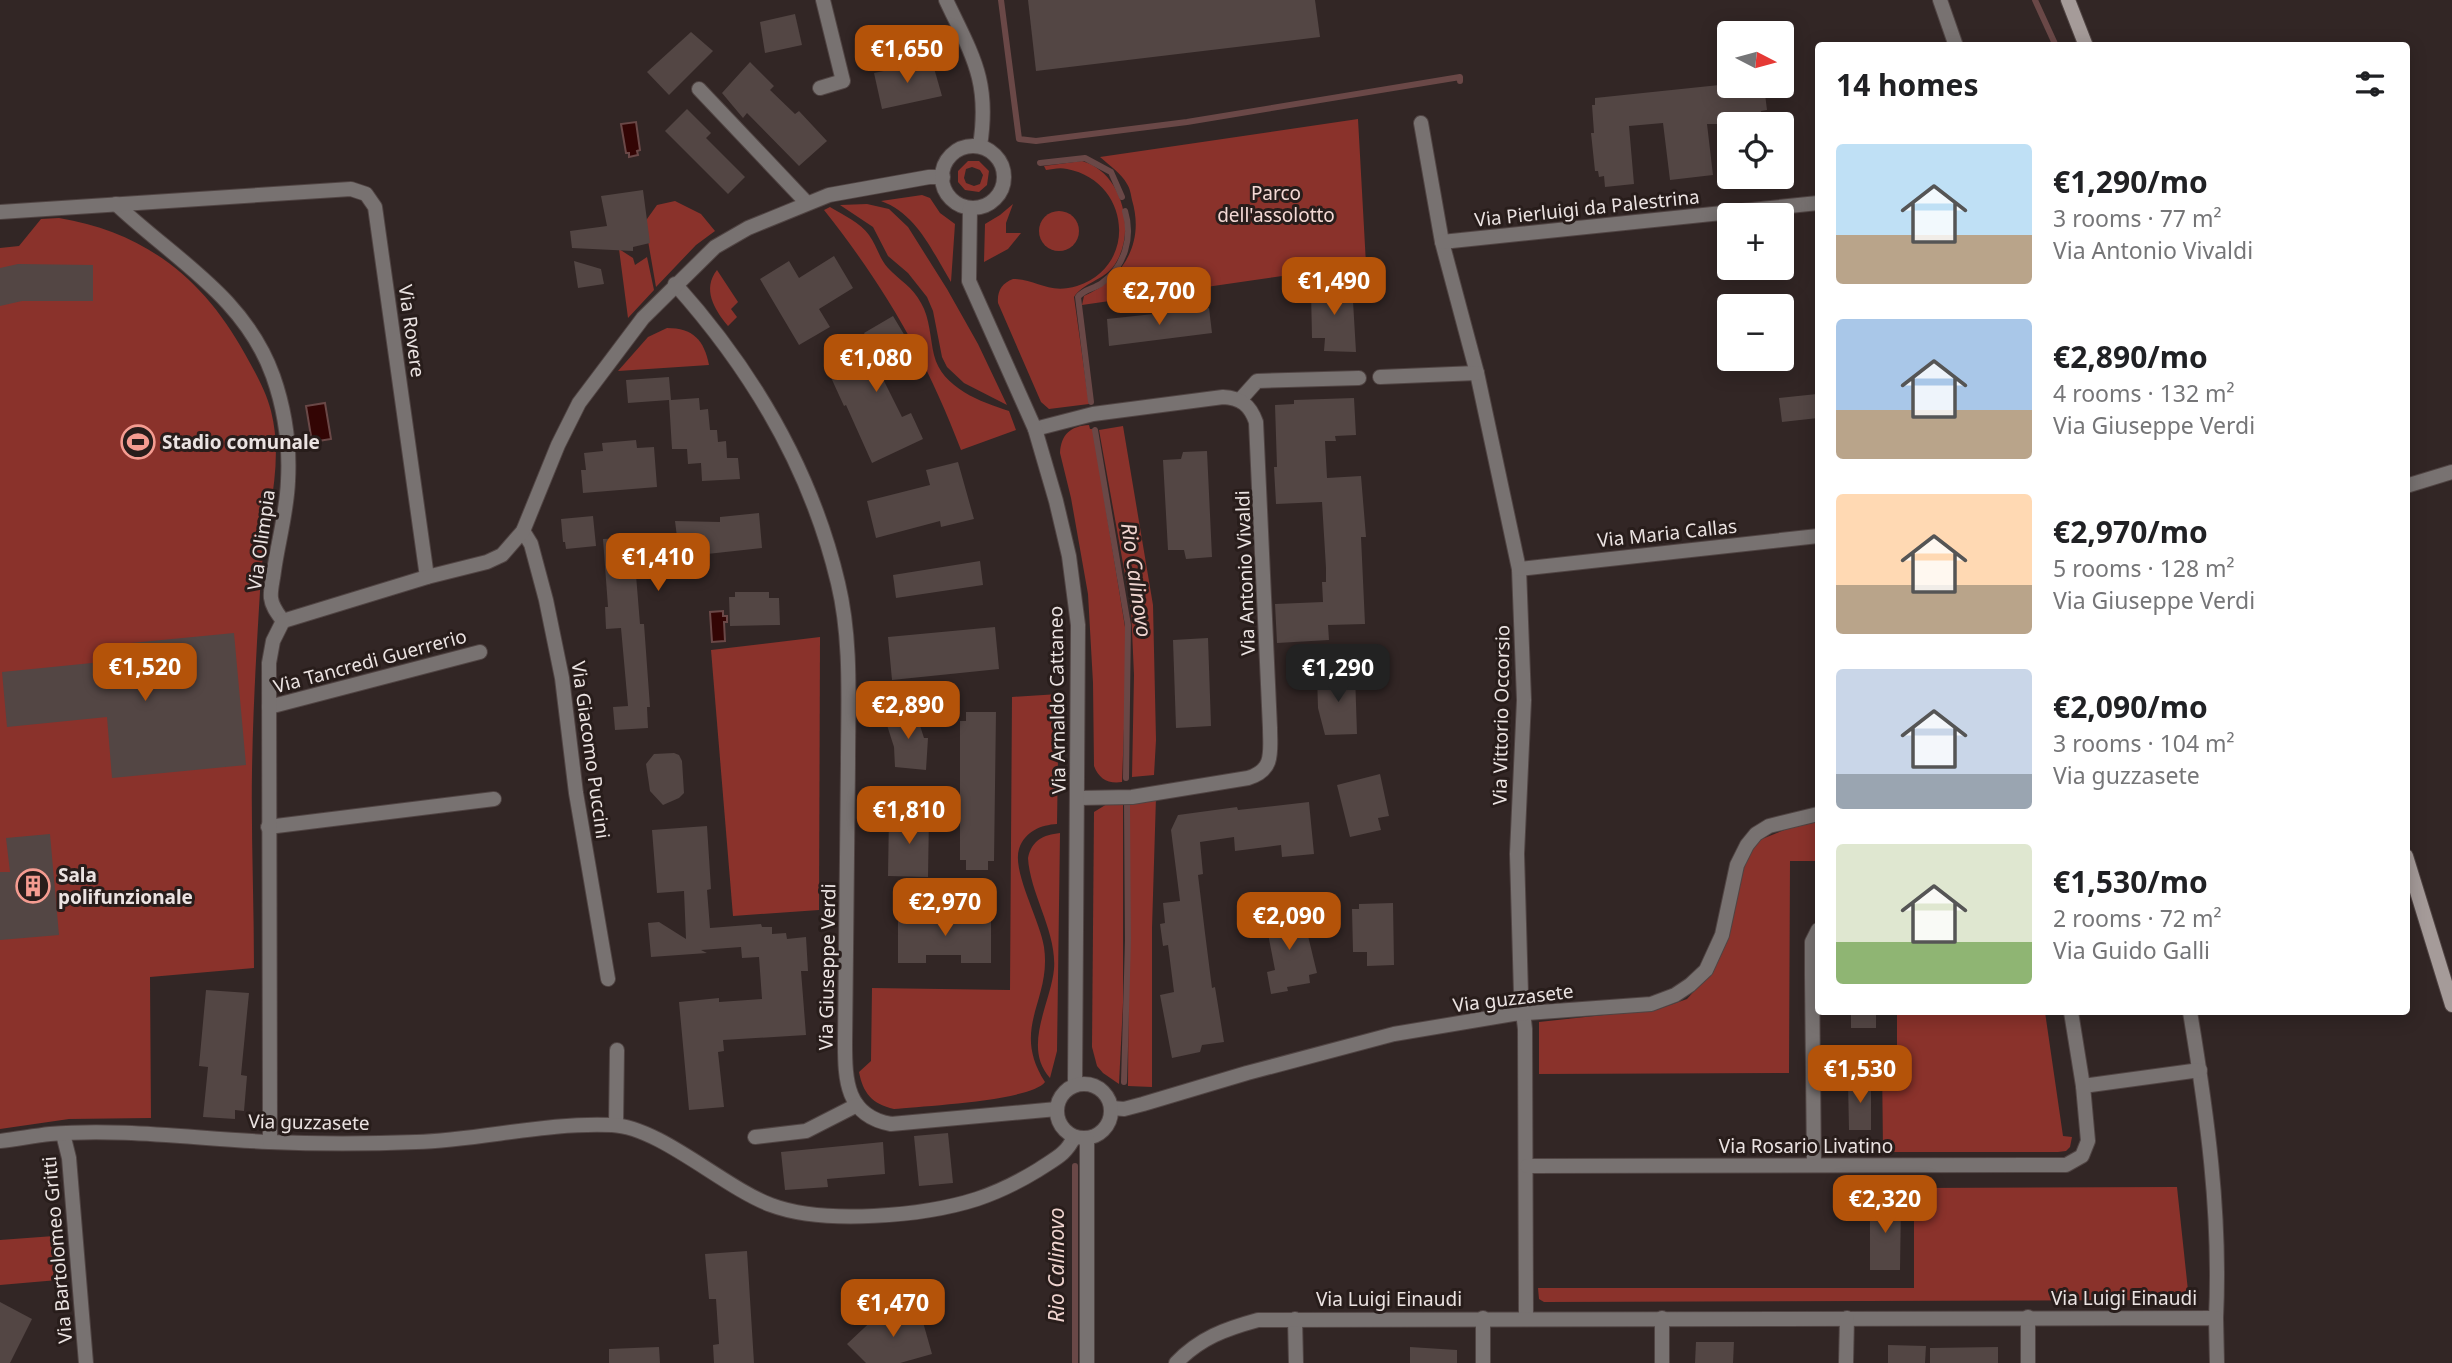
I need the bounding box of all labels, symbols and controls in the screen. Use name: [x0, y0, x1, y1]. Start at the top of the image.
north arrow: [1717, 21, 1794, 98]
map controls: [1717, 21, 1794, 371]
pin: €1,650: [850, 25, 964, 85]
text: €1,650: [871, 32, 943, 64]
text: 14 homes: [1836, 64, 1979, 105]
icon: filters: [2351, 65, 2389, 103]
button: locate: [1717, 112, 1794, 189]
text: €1,290/mo: [2053, 161, 2208, 202]
icon: home: [1892, 172, 1976, 256]
park label: Parco dell'assolotto: [1217, 180, 1335, 228]
street label: Via Pierluigi da Palestrina: [1473, 183, 1701, 233]
text: 3 rooms · 77 m²: [2053, 202, 2222, 234]
button: +: [1717, 203, 1794, 280]
text: Via Antonio Vivaldi: [2053, 234, 2253, 266]
pin: €1,490: [1277, 258, 1391, 317]
text: €1,490: [1298, 264, 1370, 296]
pin: €2,700: [1102, 268, 1216, 327]
text: €2,700: [1123, 274, 1195, 306]
street label: Via Rovere: [393, 283, 431, 379]
button: −: [1717, 294, 1794, 371]
pin: €1,080: [819, 334, 933, 394]
text: €2,890/mo: [2053, 336, 2208, 377]
text: €1,080: [840, 341, 912, 373]
icon: home: [1892, 347, 1976, 431]
text: 4 rooms · 132 m²: [2053, 377, 2235, 409]
text: Via Giuseppe Verdi: [2053, 409, 2255, 441]
sports icon: Stadio comunale: [119, 423, 157, 461]
place label: Stadio comunale: [162, 429, 320, 455]
street label: Via Olimpia: [241, 488, 281, 592]
street label: Via Antonio Vivaldi: [1229, 490, 1261, 656]
text: €2,970/mo: [2053, 511, 2208, 552]
street label: Via Maria Callas: [1596, 513, 1738, 553]
water label: Rio Calinovo: [1115, 521, 1159, 639]
icon: home: [1892, 522, 1976, 606]
pin: €1,410: [601, 534, 715, 593]
text: €1,410: [622, 540, 694, 572]
text: 5 rooms · 128 m²: [2053, 552, 2235, 584]
text: Via Giuseppe Verdi: [2053, 584, 2255, 616]
street label: Via Arnaldo Cattaneo: [1042, 606, 1072, 794]
street label: Via Tancredi Guerrerio: [271, 623, 469, 699]
street label: Via Vittorio Occorsio: [1486, 625, 1516, 805]
pin: €1,520: [88, 644, 202, 703]
pin: €1,290: [1281, 644, 1395, 704]
text: €1,520: [109, 650, 181, 682]
text: €1,290: [1302, 651, 1374, 683]
street label: Via Giacomo Puccini: [566, 659, 616, 841]
pin: €2,890: [851, 682, 965, 741]
text: €2,090/mo: [2053, 686, 2208, 727]
text: €2,890: [872, 688, 944, 720]
icon: home: [1892, 697, 1976, 781]
text: 3 rooms · 104 m²: [2053, 727, 2235, 759]
text: Via guzzasete: [2053, 759, 2200, 791]
pin: €1,810: [852, 786, 966, 846]
text: €1,810: [873, 793, 945, 825]
text: €1,530/mo: [2053, 861, 2208, 902]
place label: Sala polifunzionale: [58, 862, 193, 910]
building icon: Sala polifunzionale: [14, 867, 52, 905]
icon: home: [1892, 872, 1976, 956]
pin: €2,970: [888, 878, 1002, 938]
street label: Via Giuseppe Verdi: [813, 883, 841, 1051]
text: €2,970: [909, 885, 981, 917]
pin: €2,090: [1232, 892, 1346, 952]
text: €2,090: [1253, 899, 1325, 931]
text: 2 rooms · 72 m²: [2053, 902, 2222, 934]
text: Via Guido Galli: [2053, 934, 2210, 966]
street label: Via guzzasete: [1451, 978, 1575, 1018]
pin: €1,530: [1803, 1046, 1917, 1105]
text: €1,530: [1824, 1052, 1896, 1084]
street label: Via guzzasete: [248, 1108, 370, 1136]
street label: Via Rosario Livatino: [1719, 1133, 1893, 1159]
street label: Via Bartolomeo Gritti: [36, 1155, 78, 1345]
pin: €2,320: [1828, 1176, 1942, 1235]
text: €2,320: [1849, 1182, 1921, 1214]
water label: Rio Calinovo: [1042, 1207, 1070, 1323]
pin: €1,470: [836, 1280, 950, 1339]
street label: Via Luigi Einaudi: [2051, 1285, 2197, 1311]
text: €1,470: [857, 1286, 929, 1318]
street label: Via Luigi Einaudi: [1316, 1286, 1462, 1312]

